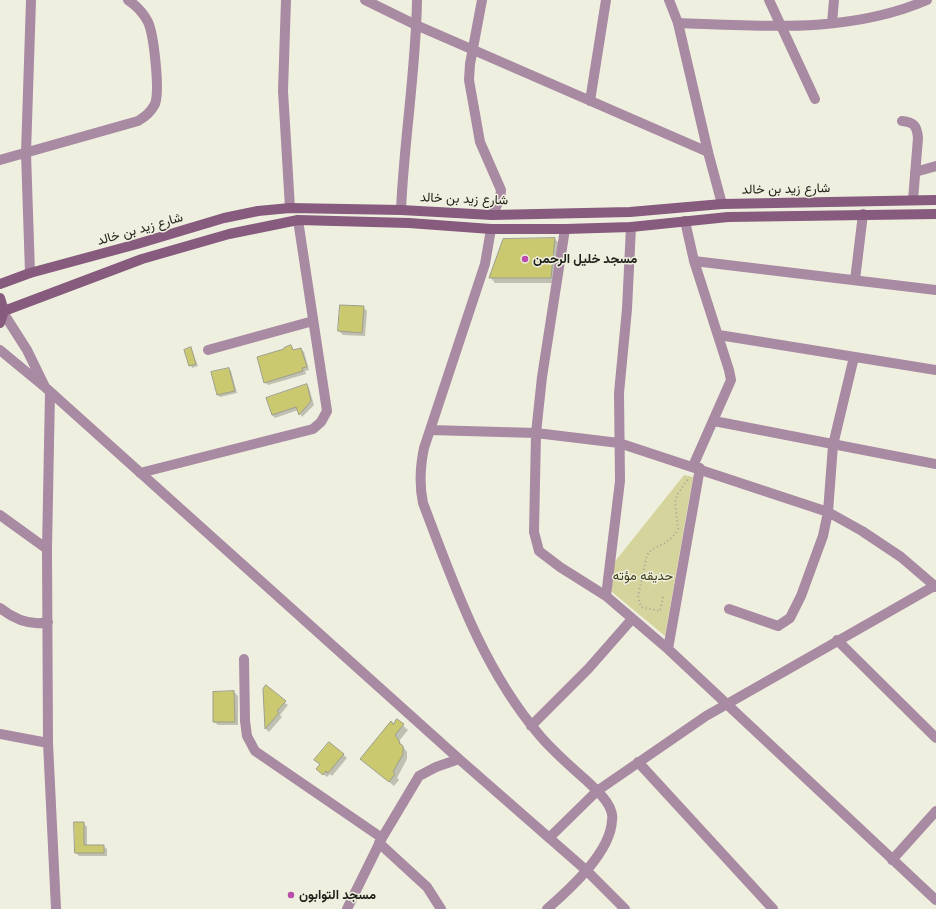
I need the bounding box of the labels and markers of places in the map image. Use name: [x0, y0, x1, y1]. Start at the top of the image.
place label: مسجد خليل الرحمن: [533, 251, 637, 267]
marker: مسجد خليل الرحمن: [520, 254, 530, 264]
place label: مسجد التوابون: [299, 887, 376, 903]
marker: مسجد التوابون: [286, 890, 296, 900]

